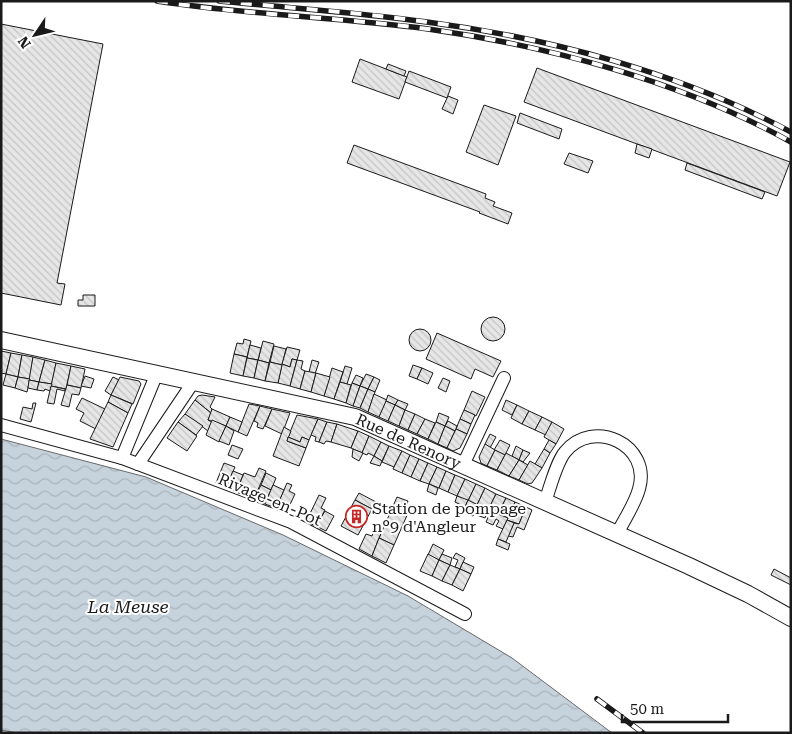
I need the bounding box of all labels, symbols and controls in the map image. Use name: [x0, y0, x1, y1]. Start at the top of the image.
north arrow: [10, 10, 60, 60]
text: N: [15, 33, 34, 51]
street label: Rue de Renory: [353, 410, 464, 473]
street label: Rivage-en-Pot: [215, 469, 324, 530]
place label: Station de pompage n°9 d'Angleur: [372, 499, 526, 536]
building icon: Station de pompage n°9 d'Angleur: [344, 505, 368, 529]
water label: La Meuse: [86, 596, 169, 617]
scale bar: [622, 692, 728, 724]
text: 50 m: [630, 700, 665, 718]

